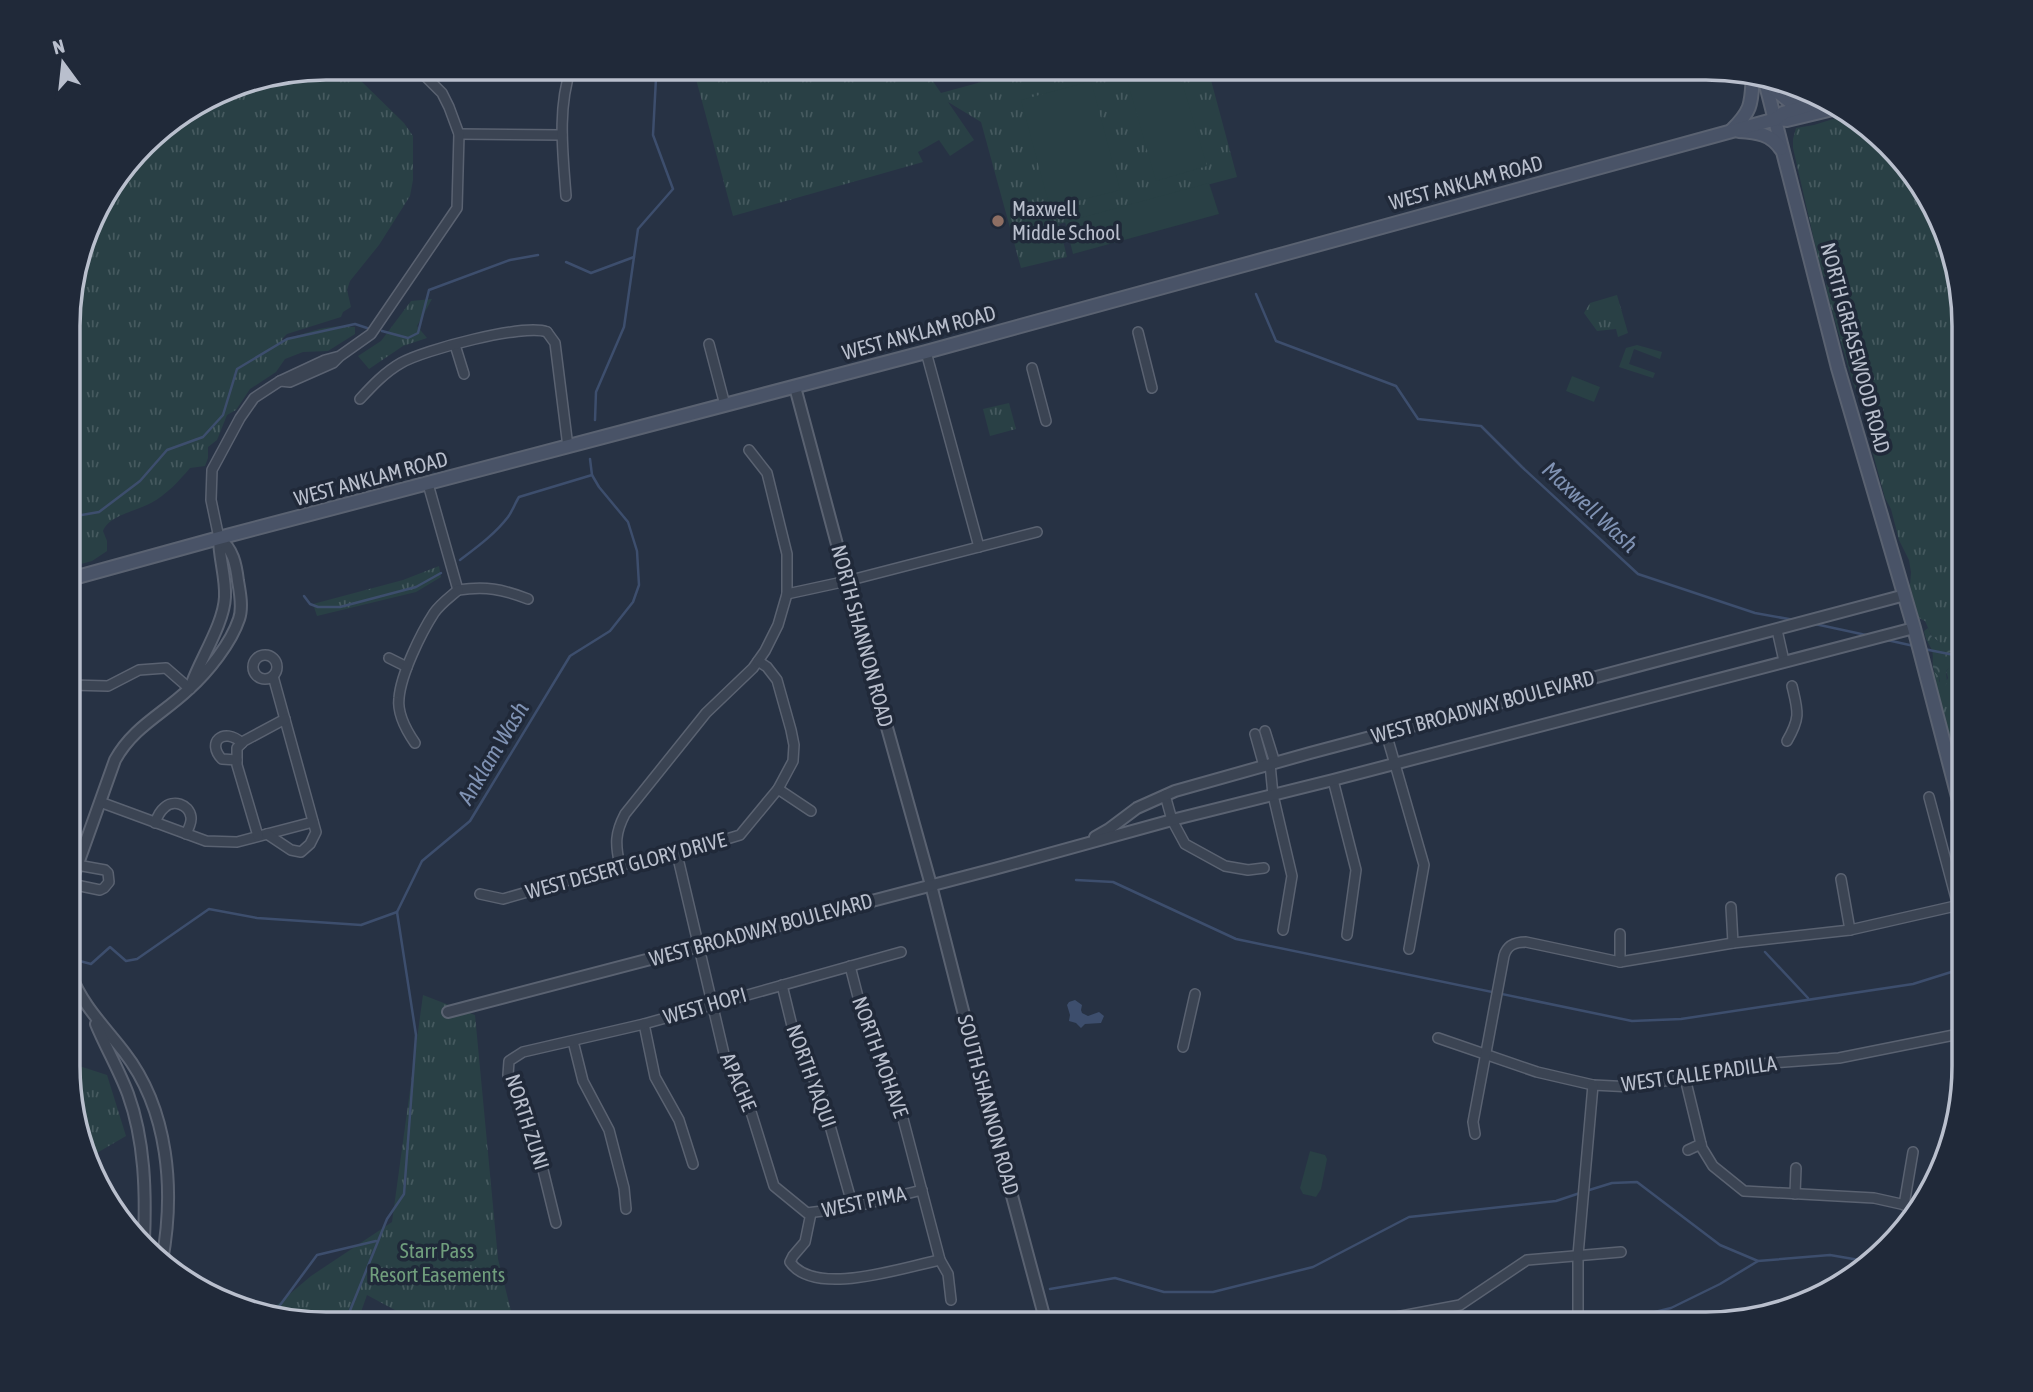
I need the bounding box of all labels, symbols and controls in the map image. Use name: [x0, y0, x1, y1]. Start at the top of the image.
north arrow: [28, 28, 98, 98]
text: N: [50, 35, 67, 59]
street label: WEST ANKLAM ROAD: [1386, 150, 1545, 214]
place label: Maxwell Middle School: [1012, 196, 1121, 244]
marker: Maxwell Middle School: [990, 213, 1006, 229]
street label: NORTH GREASEWOOD ROAD: [1816, 240, 1896, 456]
street label: WEST ANKLAM ROAD: [839, 300, 998, 364]
street label: WEST ANKLAM ROAD: [291, 446, 450, 510]
water label: Maxwell Wash: [1537, 456, 1643, 558]
street label: NORTH SHANNON ROAD: [827, 542, 899, 729]
street label: WEST BROADWAY BOULEVARD: [1369, 665, 1597, 747]
water label: Anklam Wash: [452, 697, 534, 810]
street label: WEST DESERT GLORY DRIVE: [523, 827, 729, 903]
street label: WEST BROADWAY BOULEVARD: [647, 888, 875, 970]
street label: WEST HOPI: [660, 982, 749, 1028]
street label: NORTH MOHAVE: [848, 993, 914, 1121]
street label: SOUTH SHANNON ROAD: [953, 1012, 1025, 1198]
street label: NORTH YAQUI: [782, 1021, 842, 1131]
street label: APACHE: [716, 1049, 762, 1114]
street label: WEST CALLE PADILLA: [1620, 1050, 1779, 1096]
street label: NORTH ZUNI: [501, 1071, 555, 1172]
street label: WEST PIMA: [820, 1180, 909, 1222]
park label: Starr Pass Resort Easements: [369, 1238, 505, 1286]

